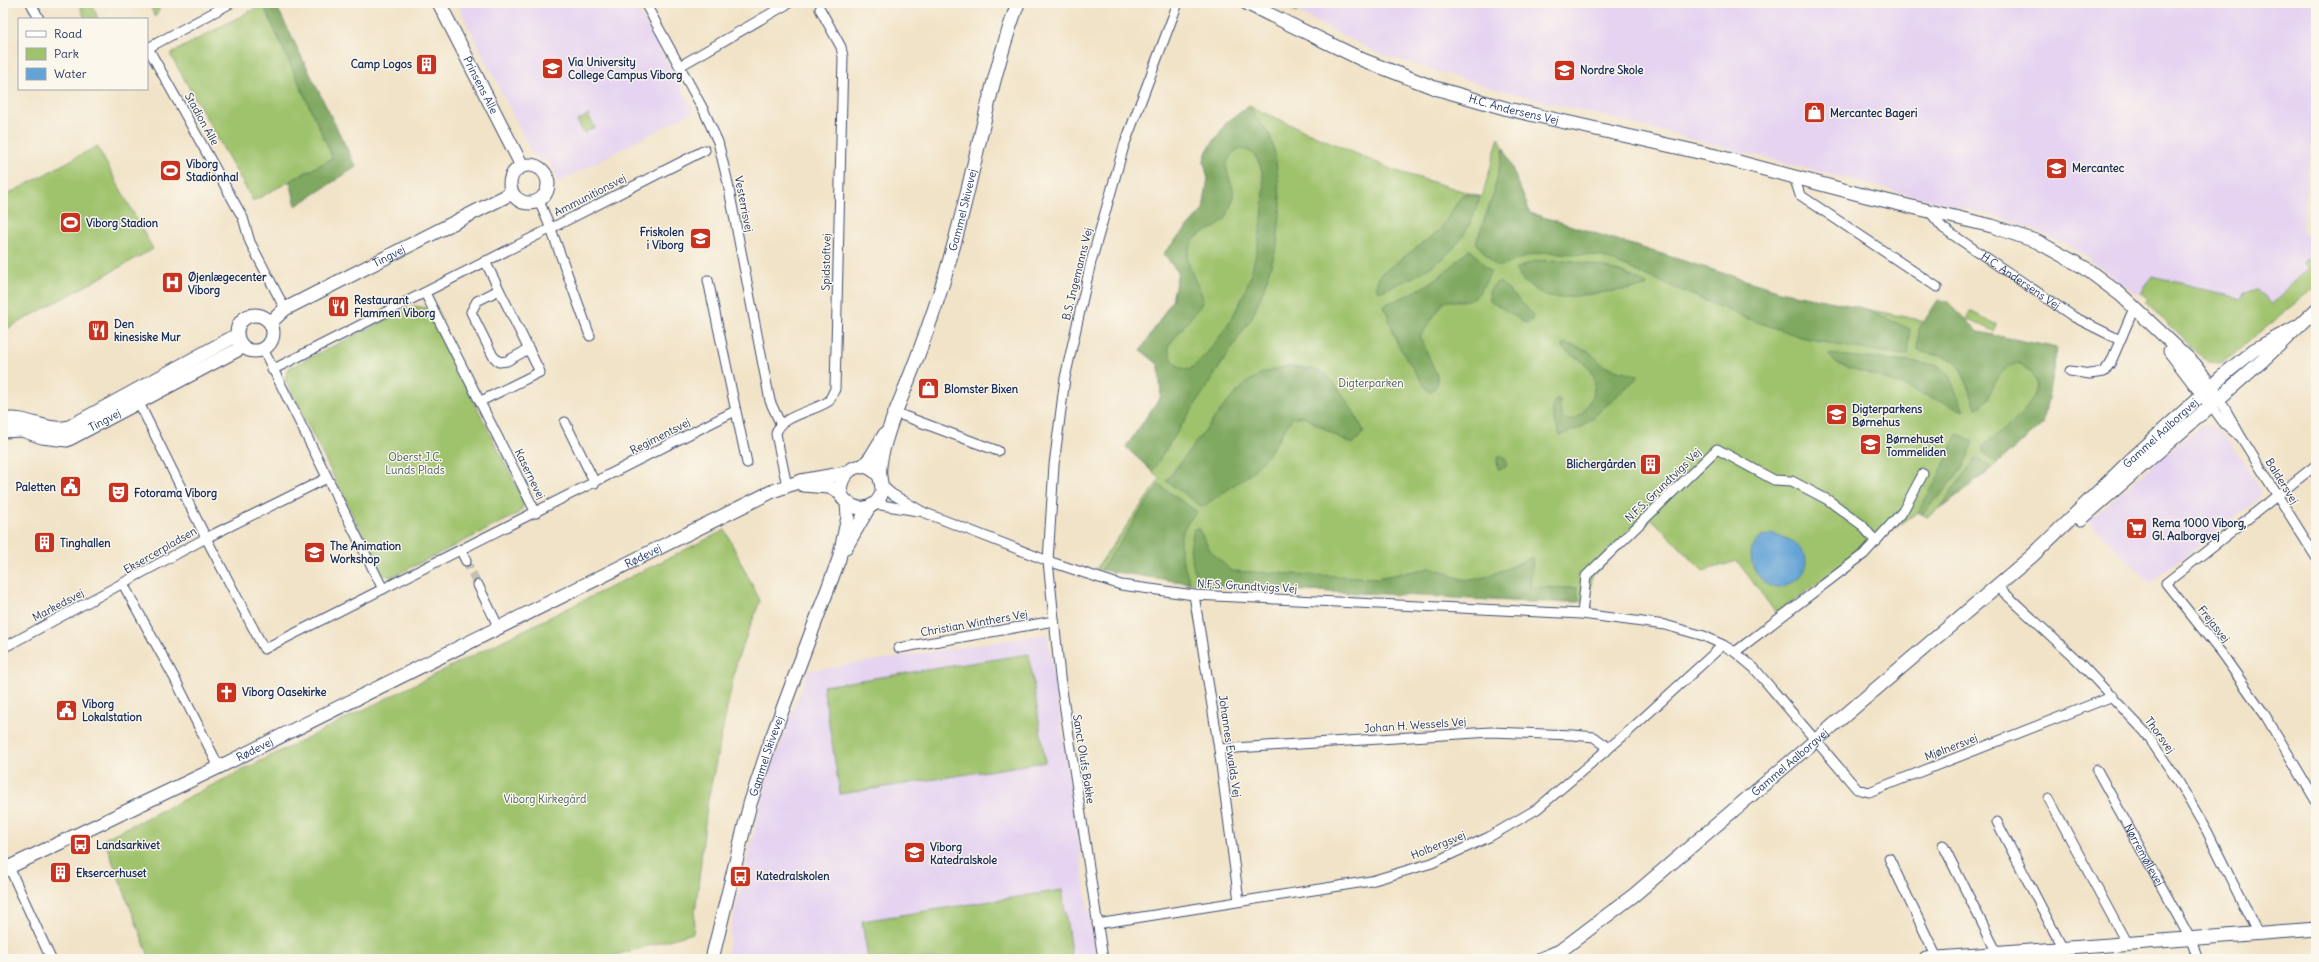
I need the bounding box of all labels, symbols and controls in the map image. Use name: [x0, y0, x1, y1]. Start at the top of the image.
legend: [18, 18, 148, 90]
text: Road: [54, 26, 82, 41]
text: Park: [54, 46, 79, 61]
building icon: Camp Logos: [414, 51, 440, 77]
street label: Prinsens Alle: [460, 54, 501, 116]
school or university icon: Via University College Campus Viborg: [539, 55, 565, 81]
place label: Via University College Campus Viborg: [568, 55, 682, 83]
place label: Camp Logos: [351, 57, 412, 72]
school or university icon: Nordre Skole: [1551, 57, 1577, 83]
place label: Nordre Skole: [1580, 63, 1644, 77]
text: Water: [54, 66, 87, 81]
street label: Stadion Alle: [182, 90, 222, 148]
street label: H.C. Andersens Vej: [1467, 91, 1560, 127]
shop icon: Mercantec Bageri: [1801, 100, 1827, 126]
place label: Mercantec Bageri: [1830, 106, 1917, 121]
school or university icon: Mercantec: [2044, 155, 2070, 181]
sports icon: Viborg Stadionhal: [158, 157, 184, 183]
place label: Viborg Stadionhal: [186, 157, 238, 184]
place label: Mercantec: [2072, 161, 2125, 175]
street label: Gammel Skivevej: [946, 168, 980, 252]
street label: Ammunitionsvej: [552, 171, 628, 219]
street label: Vesterrisvej: [732, 175, 756, 233]
sports icon: Viborg Stadion: [58, 210, 84, 236]
place label: Viborg Stadion: [86, 216, 159, 231]
place label: Friskolen i Viborg: [640, 225, 685, 253]
school or university icon: Friskolen i Viborg: [687, 225, 713, 251]
street label: B.S. Ingemanns Vej: [1059, 226, 1095, 322]
street label: Spidstoftvej: [819, 233, 833, 291]
street label: Tingvej: [370, 242, 407, 270]
street label: H.C. Andersens Vej: [1979, 249, 2063, 313]
hospital icon: Øjenlægecenter Viborg: [159, 270, 185, 296]
place label: Øjenlægecenter Viborg: [188, 270, 267, 298]
restaurant icon: Restaurant Flammen Viborg: [325, 293, 351, 319]
place label: Restaurant Flammen Viborg: [354, 293, 435, 321]
restaurant icon: Den kinesiske Mur: [85, 317, 111, 343]
place label: Den kinesiske Mur: [114, 317, 181, 344]
shop icon: Blomster Bixen: [915, 376, 941, 402]
park label: Digterparken: [1338, 376, 1404, 390]
place label: Blomster Bixen: [944, 382, 1019, 396]
street label: Gammel Aalborgvej: [2120, 395, 2201, 471]
school or university icon: Digterparkens Børnehus: [1824, 402, 1850, 428]
place label: Digterparkens Børnehus: [1852, 402, 1922, 429]
street label: Tingvej: [86, 406, 123, 434]
street label: Regimentsvej: [628, 415, 692, 457]
school or university icon: Børnehuset Tommeliden: [1858, 432, 1884, 458]
place label: Børnehuset Tommeliden: [1886, 432, 1947, 459]
street label: N.F.S. Grundtvigs Vej: [1622, 445, 1704, 525]
street label: Kasernevej: [512, 446, 548, 502]
park label: Oberst J.C. Lunds Plads: [385, 450, 445, 477]
building icon: Blichergården: [1638, 451, 1664, 477]
street label: Baldersvej: [2262, 455, 2302, 507]
place label: Blichergården: [1566, 457, 1637, 472]
public building icon: Paletten: [58, 474, 84, 500]
place label: Paletten: [15, 480, 57, 494]
theatre icon: Fotorama Viborg: [105, 480, 131, 506]
place label: Fotorama Viborg: [134, 486, 217, 501]
supermarket icon: Rema 1000 Viborg, Gl. Aalborgvej: [2124, 516, 2150, 542]
place label: Rema 1000 Viborg, Gl. Aalborgvej: [2152, 516, 2246, 544]
street label: Eksercerpladsen: [121, 523, 199, 577]
building icon: Tinghallen: [32, 530, 58, 556]
place label: Tinghallen: [60, 536, 111, 551]
school or university icon: The Animation Workshop: [302, 539, 328, 565]
place label: The Animation Workshop: [330, 539, 402, 567]
street label: Rødevej: [622, 541, 664, 571]
street label: N.F.S. Grundtvigs Vej: [1197, 576, 1297, 596]
street label: Markedsvej: [30, 586, 86, 624]
street label: Frejasvej: [2195, 603, 2233, 645]
street label: Christian Winthers Vej: [919, 607, 1029, 639]
church icon: Viborg Oasekirke: [213, 679, 239, 705]
place label: Viborg Oasekirke: [242, 685, 327, 700]
street label: Johannes Ewalds Vej: [1216, 694, 1244, 798]
public building icon: Viborg Lokalstation: [53, 697, 79, 723]
place label: Viborg Lokalstation: [82, 697, 143, 724]
street label: Gammel Skivevej: [746, 714, 786, 798]
street label: Sanct Olufs Bakke: [1070, 714, 1098, 805]
street label: Johan H. Wessels Vej: [1363, 714, 1467, 736]
street label: Thorsvej: [2142, 714, 2178, 756]
street label: Gammel Aalborgvej: [1748, 726, 1831, 799]
street label: Mjølnersvej: [1923, 731, 1979, 763]
street label: Rødevej: [234, 734, 275, 764]
park label: Viborg Kirkegård: [503, 792, 587, 806]
street label: Nørremøllevej: [2121, 821, 2167, 888]
street label: Holbergsvej: [1409, 828, 1467, 862]
bus stop icon: Landsarkivet: [67, 832, 93, 858]
place label: Landsarkivet: [96, 838, 160, 852]
school or university icon: Viborg Katedralskole: [902, 840, 928, 866]
place label: Viborg Katedralskole: [930, 840, 997, 867]
building icon: Eksercerhuset: [48, 860, 74, 886]
bus stop icon: Katedralskolen: [728, 863, 754, 889]
place label: Eksercerhuset: [76, 866, 147, 880]
place label: Katedralskolen: [756, 869, 830, 883]

